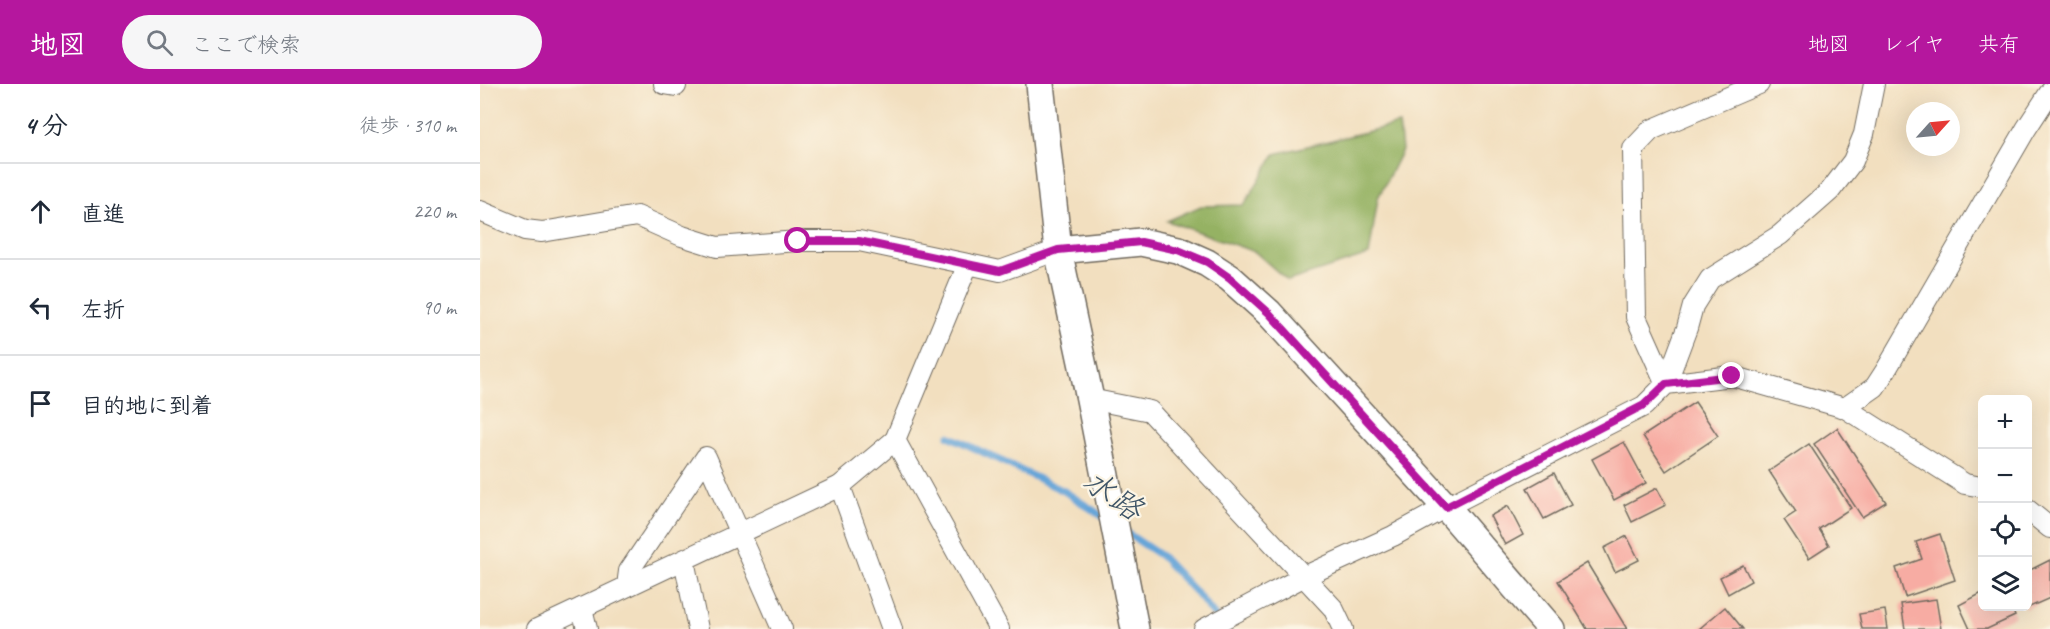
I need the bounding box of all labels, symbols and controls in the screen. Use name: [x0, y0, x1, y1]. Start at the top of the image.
search box: [122, 15, 542, 69]
icon: search: [143, 26, 176, 59]
text: 地図: [30, 27, 86, 62]
text: ここで検索: [191, 31, 301, 59]
text: 地図: [1808, 31, 1850, 57]
text: レイヤ: [1883, 31, 1945, 57]
text: 共有: [1978, 31, 2020, 57]
north arrow: [1906, 102, 1960, 156]
text: 4 分: [24, 109, 68, 142]
text: 徒歩 · 310 m: [360, 113, 456, 138]
icon: ahead: [24, 195, 57, 228]
text: 220 m: [413, 199, 456, 224]
text: 直進: [81, 200, 125, 228]
route start: [784, 227, 810, 253]
icon: left: [24, 291, 57, 324]
text: 90 m: [422, 295, 456, 320]
text: 左折: [81, 296, 125, 324]
route end: [1718, 362, 1744, 388]
icon: arrive: [24, 387, 57, 420]
text: 目的地に到着: [81, 392, 213, 420]
map controls: [1978, 395, 2032, 611]
button: +: [1978, 395, 2032, 449]
button: −: [1978, 449, 2032, 503]
water label: 水路: [1075, 460, 1153, 531]
button: locate: [1978, 503, 2032, 557]
button: layers: [1978, 557, 2032, 611]

